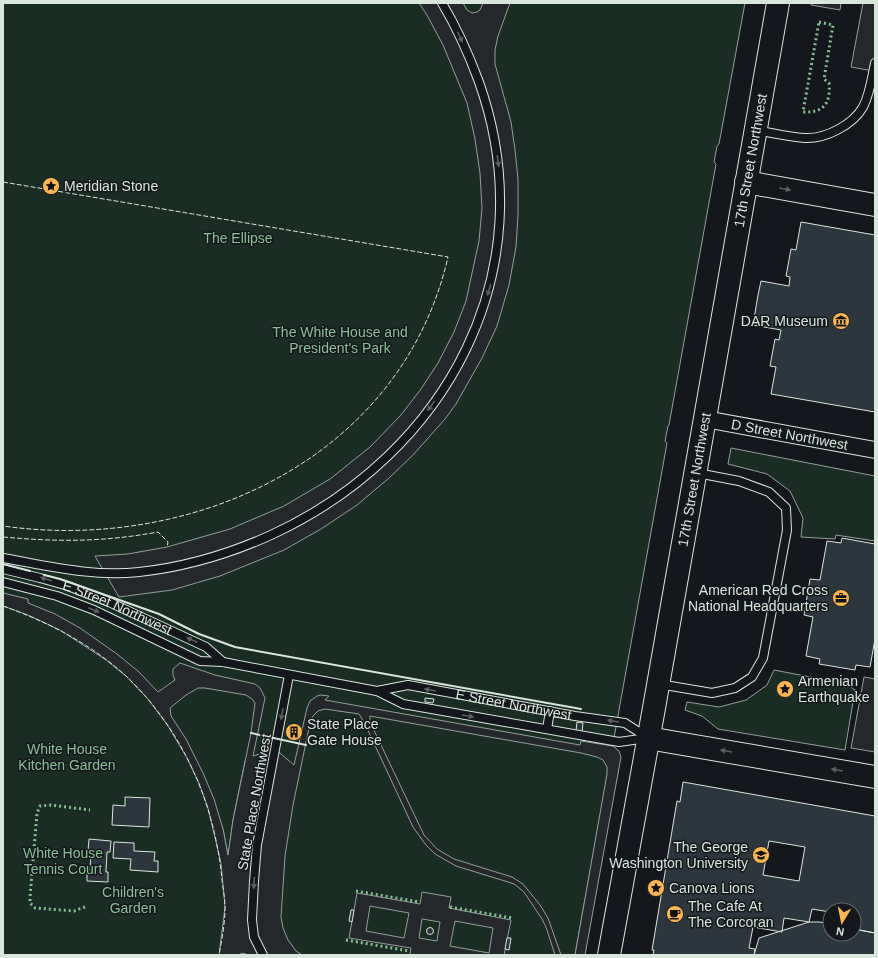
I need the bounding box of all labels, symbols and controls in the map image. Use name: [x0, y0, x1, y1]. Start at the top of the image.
one-way arrow: [457, 32, 463, 43]
street label: 17th Street Northwest: [731, 92, 770, 229]
one-way arrow: [495, 155, 501, 167]
place icon: Meridian Stone: [41, 176, 61, 196]
place label: Meridian Stone: [64, 178, 158, 194]
one-way arrow: [779, 186, 791, 192]
park label: The Ellipse: [203, 230, 273, 246]
one-way arrow: [486, 284, 492, 296]
museum icon: DAR Museum: [831, 311, 851, 331]
place label: DAR Museum: [741, 313, 828, 329]
park label: The White House and President's Park: [272, 324, 408, 356]
one-way arrow: [428, 401, 436, 411]
street label: 17th Street Northwest: [675, 411, 714, 548]
street label: D Street Northwest: [730, 416, 849, 453]
one-way arrow: [40, 576, 52, 582]
street label: E Street Northwest: [61, 577, 175, 638]
place label: American Red Cross National Headquarters: [688, 582, 828, 614]
office icon: American Red Cross National Headquarters: [831, 588, 851, 608]
one-way arrow: [88, 607, 99, 613]
one-way arrow: [186, 637, 197, 643]
place label: Armenian Earthquake: [798, 673, 870, 705]
place icon: Armenian Earthquake: [775, 679, 795, 699]
street label: E Street Northwest: [454, 686, 573, 723]
one-way arrow: [424, 687, 436, 693]
one-way arrow: [279, 708, 285, 720]
one-way arrow: [462, 713, 474, 719]
place label: State Place Gate House: [307, 716, 382, 748]
one-way arrow: [607, 718, 619, 724]
building icon: State Place Gate House: [284, 722, 304, 742]
street label: State Place Northwest: [234, 732, 274, 872]
park label: White House Kitchen Garden: [18, 741, 116, 773]
one-way arrow: [720, 748, 732, 754]
one-way arrow: [830, 767, 843, 773]
place label: The George Washington University: [609, 839, 748, 871]
park label: White House Tennis Court: [23, 845, 103, 877]
school or university icon: The George Washington University: [751, 845, 771, 865]
one-way arrow: [250, 877, 257, 889]
place icon: Canova Lions: [646, 878, 666, 898]
place label: Canova Lions: [669, 880, 755, 896]
park label: Children's Garden: [102, 884, 164, 916]
place label: The Cafe At The Corcoran: [688, 898, 774, 930]
north arrow: [822, 902, 862, 942]
cafe icon: The Cafe At The Corcoran: [665, 904, 685, 924]
text: N: [835, 925, 845, 938]

